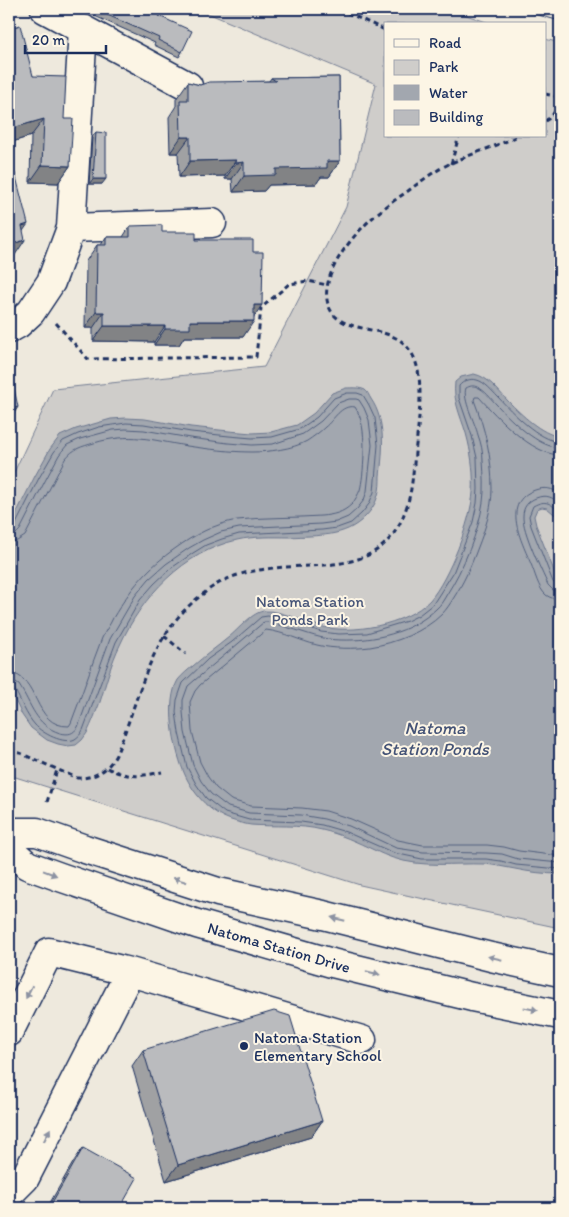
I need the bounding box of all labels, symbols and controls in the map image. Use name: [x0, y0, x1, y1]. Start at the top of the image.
scale bar: [25, 22, 106, 54]
legend: [384, 22, 546, 138]
text: 20 m: [32, 31, 66, 49]
text: Road: [429, 34, 462, 52]
text: Park: [429, 58, 459, 76]
text: Water: [429, 84, 468, 102]
text: Building: [429, 108, 483, 126]
park label: Natoma Station Ponds Park: [256, 592, 364, 629]
water label: Natoma Station Ponds: [381, 717, 490, 760]
one-way arrow: [43, 869, 58, 877]
one-way arrow: [172, 876, 187, 884]
one-way arrow: [330, 915, 345, 923]
street label: Natoma Station Drive: [205, 918, 352, 977]
one-way arrow: [488, 954, 503, 962]
one-way arrow: [365, 969, 380, 977]
one-way arrow: [25, 985, 33, 999]
one-way arrow: [523, 1005, 538, 1013]
place label: Natoma Station Elementary School: [254, 1028, 382, 1065]
marker: Natoma Station Elementary School: [238, 1040, 250, 1052]
one-way arrow: [43, 1127, 51, 1142]

